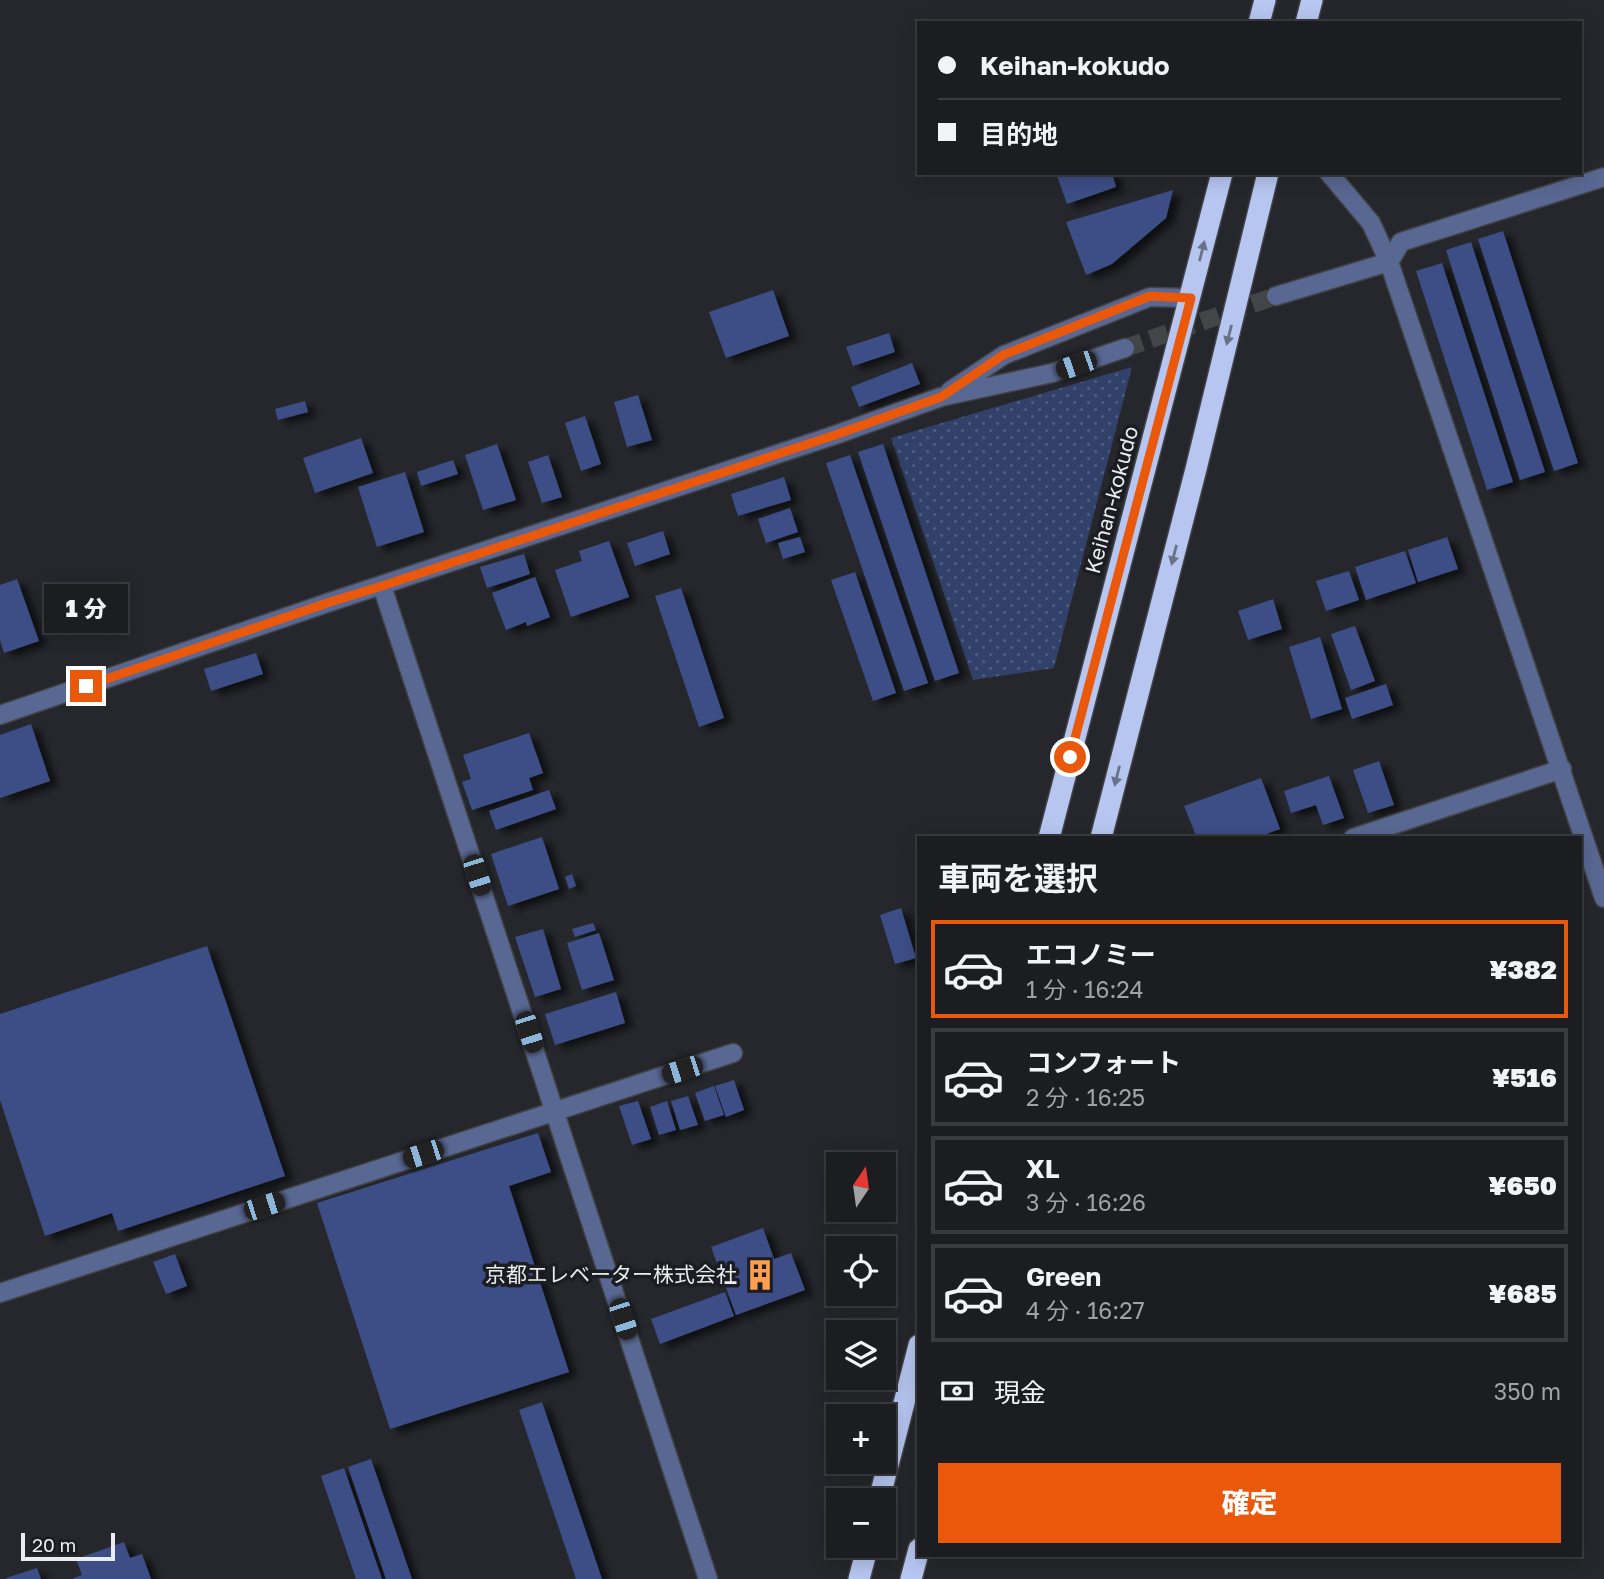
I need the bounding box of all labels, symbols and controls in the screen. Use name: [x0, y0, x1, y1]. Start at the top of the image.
text: Keihan-kokudo: [980, 50, 1170, 81]
text: 目的地: [980, 119, 1058, 150]
one-way arrow: [1197, 240, 1208, 262]
one-way arrow: [1223, 324, 1234, 346]
car: [1053, 348, 1100, 382]
street label: Keihan-kokudo: [1079, 423, 1143, 576]
one-way arrow: [1168, 545, 1178, 566]
callout: 1 分: [44, 584, 128, 634]
text: 1 分: [66, 594, 106, 622]
route end: [70, 670, 102, 702]
route start: [1054, 741, 1086, 773]
one-way arrow: [1111, 765, 1122, 787]
car: [461, 852, 494, 898]
text: 車両を選択: [938, 859, 1098, 897]
icon: car: [942, 938, 1005, 1001]
text: エコノミー: [1026, 939, 1156, 970]
text: ¥382: [1489, 954, 1557, 985]
text: 1 分 · 16:24: [1026, 975, 1144, 1003]
car: [513, 1009, 546, 1055]
icon: car: [942, 1046, 1005, 1109]
text: コンフォート: [1026, 1047, 1181, 1078]
car: [659, 1054, 706, 1086]
text: ¥516: [1492, 1062, 1557, 1093]
text: 2 分 · 16:25: [1026, 1083, 1145, 1111]
car: [400, 1138, 447, 1170]
north arrow: [826, 1152, 896, 1222]
map controls: [826, 1152, 896, 1558]
text: XL: [1026, 1153, 1060, 1184]
icon: car: [942, 1154, 1005, 1217]
text: ¥650: [1488, 1170, 1557, 1201]
text: 3 分 · 16:26: [1026, 1188, 1146, 1216]
car: [241, 1190, 288, 1222]
button: locate: [826, 1236, 896, 1306]
building icon: 京都エレベーター株式会社: [743, 1258, 777, 1292]
place label: 京都エレベーター株式会社: [485, 1261, 737, 1287]
text: Green: [1026, 1261, 1101, 1292]
icon: car: [942, 1262, 1005, 1325]
text: ¥685: [1488, 1278, 1557, 1309]
car: [607, 1296, 640, 1342]
text: 4 分 · 16:27: [1026, 1296, 1145, 1324]
button: layers: [826, 1320, 896, 1390]
icon: cash: [938, 1372, 976, 1410]
text: 現金: [994, 1377, 1046, 1408]
text: 350 m: [1494, 1377, 1561, 1405]
button: +: [826, 1404, 896, 1474]
button: 確定: [938, 1463, 1561, 1543]
button: −: [826, 1488, 896, 1558]
scale bar: [21, 1530, 116, 1562]
text: 20 m: [32, 1533, 76, 1556]

